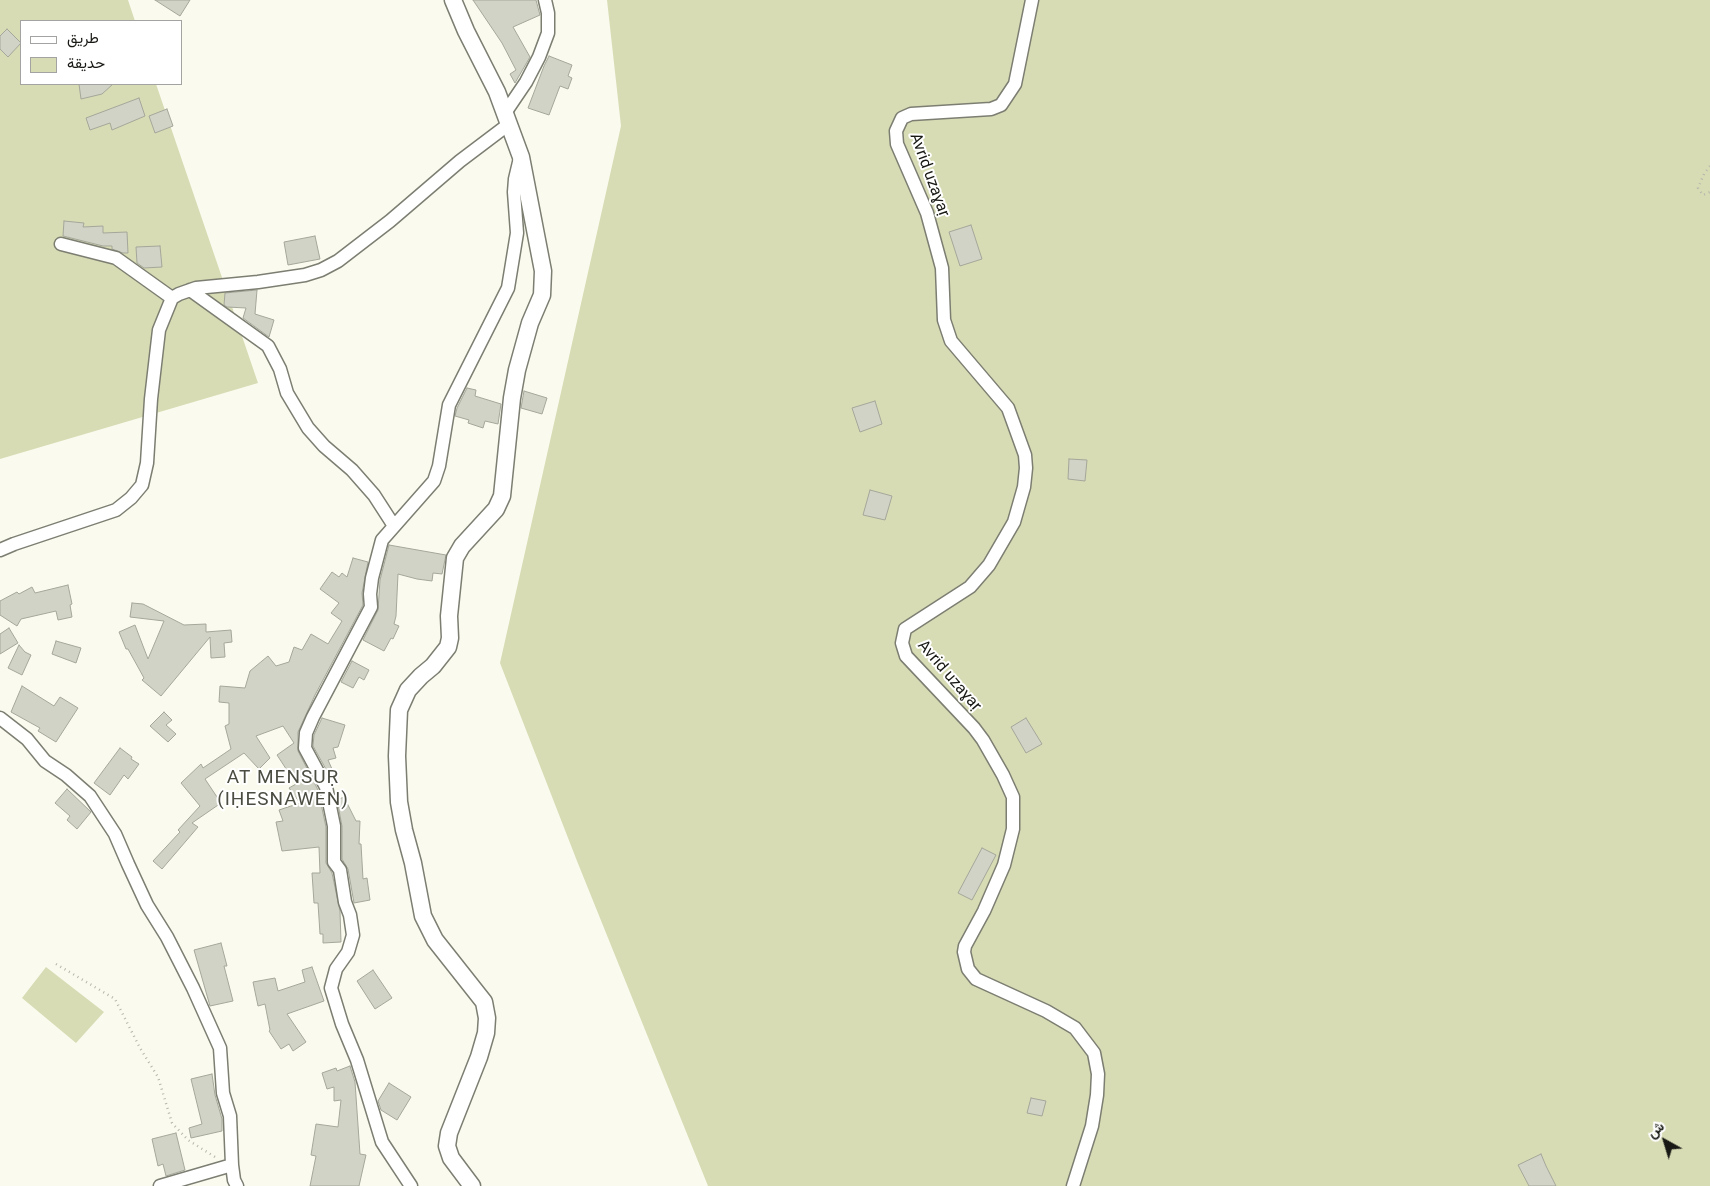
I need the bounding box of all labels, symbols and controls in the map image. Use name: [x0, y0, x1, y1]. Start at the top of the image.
legend: [20, 20, 182, 85]
text: طريق: [67, 29, 99, 47]
text: حديقة: [67, 54, 105, 72]
street label: Avrid uzaɣaṛ: [905, 131, 953, 219]
street label: Avrid uzaɣaṛ: [913, 637, 985, 715]
district label: AT MENSUṚ (IḤESNAWEN): [216, 767, 350, 811]
north arrow: [1640, 1116, 1690, 1166]
text: ش: [1644, 1118, 1667, 1141]

